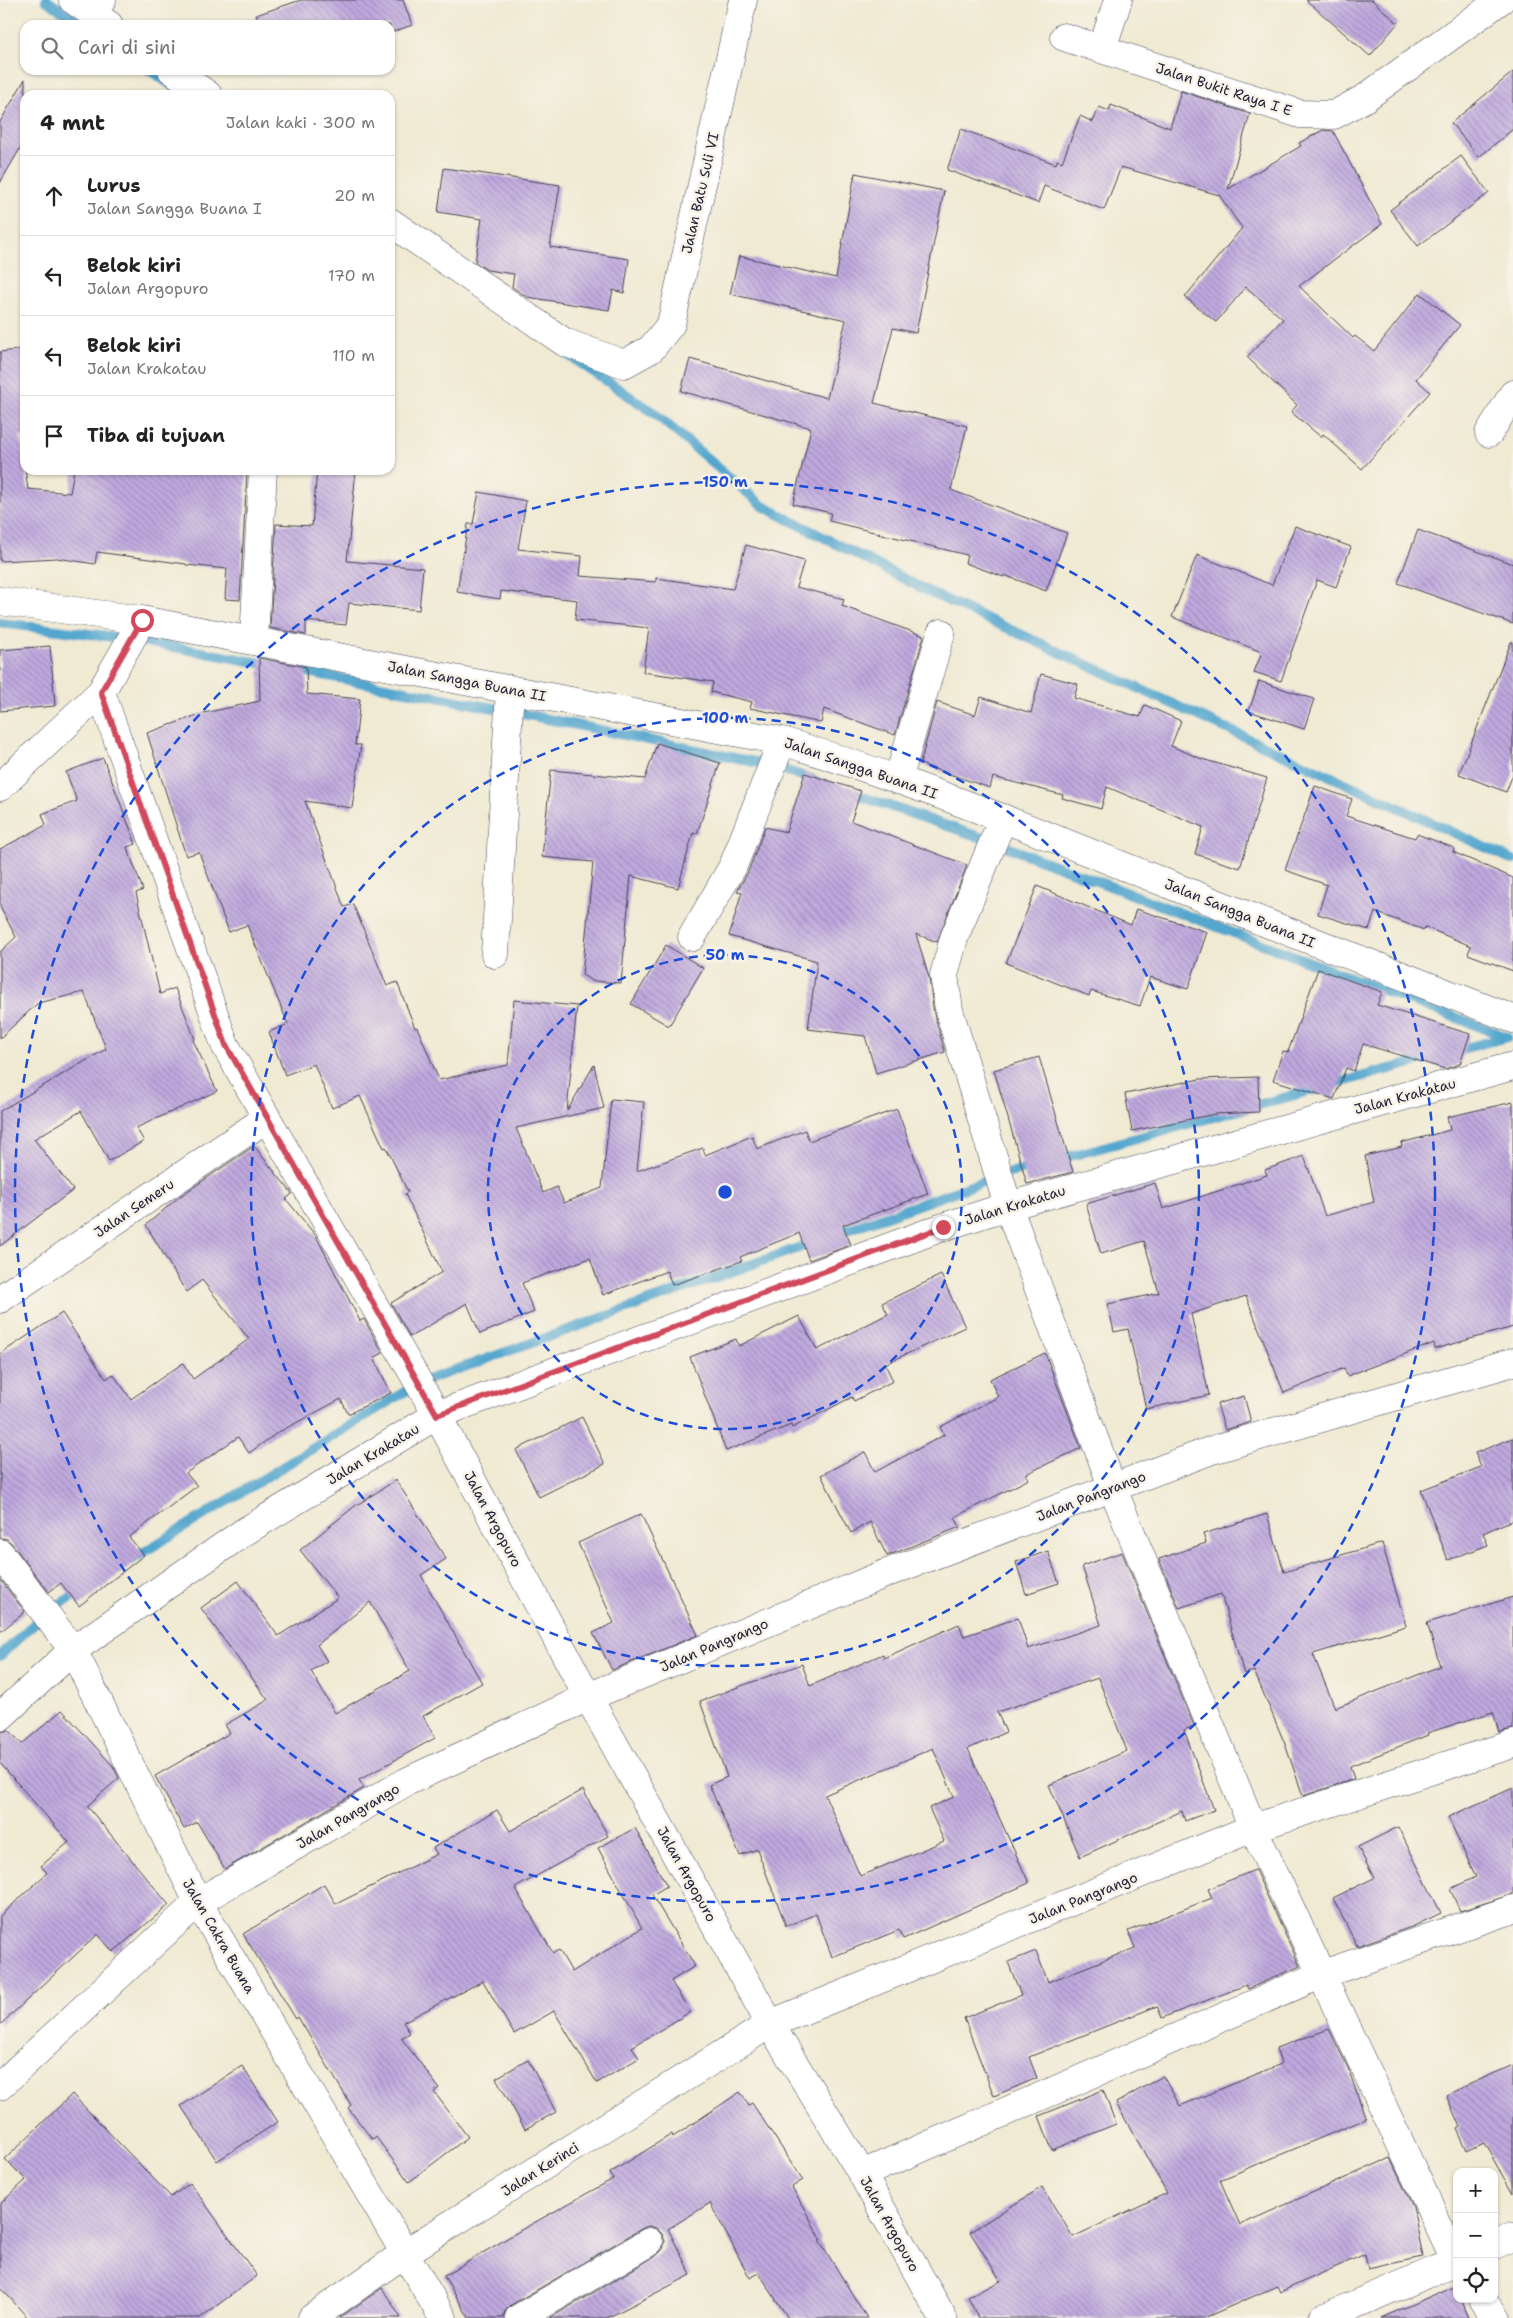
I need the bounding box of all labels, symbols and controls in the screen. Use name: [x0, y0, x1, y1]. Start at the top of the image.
search box: [20, 20, 395, 75]
icon: search: [38, 34, 66, 62]
text: Cari di sini: [78, 35, 176, 60]
street label: Jalan Bukit Raya I E: [1154, 58, 1295, 120]
text: 4 mnt: [40, 109, 105, 137]
text: Jalan kaki · 300 m: [226, 112, 375, 133]
street label: Jalan Batu Suli VI: [677, 130, 723, 256]
text: Lurus: [87, 173, 141, 198]
icon: ahead: [40, 182, 68, 210]
text: 20 m: [334, 185, 375, 206]
text: Jalan Sangga Buana I: [87, 198, 262, 219]
text: Belok kiri: [87, 253, 181, 278]
icon: left: [40, 262, 68, 290]
text: 170 m: [328, 265, 375, 286]
text: Jalan Argopuro: [87, 278, 209, 299]
text: Belok kiri: [87, 333, 181, 358]
icon: left: [40, 342, 68, 370]
text: 110 m: [332, 345, 375, 366]
text: Jalan Krakatau: [87, 358, 206, 379]
icon: arrive: [40, 422, 68, 450]
text: Tiba di tujuan: [87, 423, 225, 448]
text: 150 m: [702, 472, 748, 492]
route start: [131, 609, 154, 632]
street label: Jalan Sangga Buana II: [386, 657, 548, 705]
text: 100 m: [702, 708, 748, 728]
street label: Jalan Sangga Buana II: [782, 733, 940, 803]
street label: Jalan Sangga Buana II: [1162, 875, 1318, 952]
text: 50 m: [706, 945, 745, 965]
street label: Jalan Krakatau: [1352, 1074, 1458, 1118]
street label: Jalan Semeru: [91, 1175, 177, 1241]
street label: Jalan Krakatau: [962, 1181, 1068, 1229]
centre of rings: [716, 1183, 734, 1201]
route end: [932, 1216, 955, 1239]
street label: Jalan Krakatau: [324, 1419, 422, 1489]
street label: Jalan Pangrango: [1034, 1467, 1148, 1525]
street label: Jalan Argopuro: [460, 1468, 526, 1570]
street label: Jalan Pangrango: [657, 1614, 771, 1676]
street label: Jalan Pangrango: [293, 1779, 403, 1853]
street label: Jalan Argopuro: [653, 1823, 721, 1925]
street label: Jalan Pangrango: [1026, 1868, 1140, 1928]
street label: Jalan Cakra Buana: [179, 1876, 259, 1997]
street label: Jalan Kerinci: [498, 2138, 582, 2200]
map controls: [1453, 2168, 1498, 2303]
button: +: [1453, 2168, 1498, 2213]
street label: Jalan Argopuro: [856, 2173, 924, 2275]
button: −: [1453, 2213, 1498, 2258]
button: locate: [1453, 2258, 1498, 2303]

